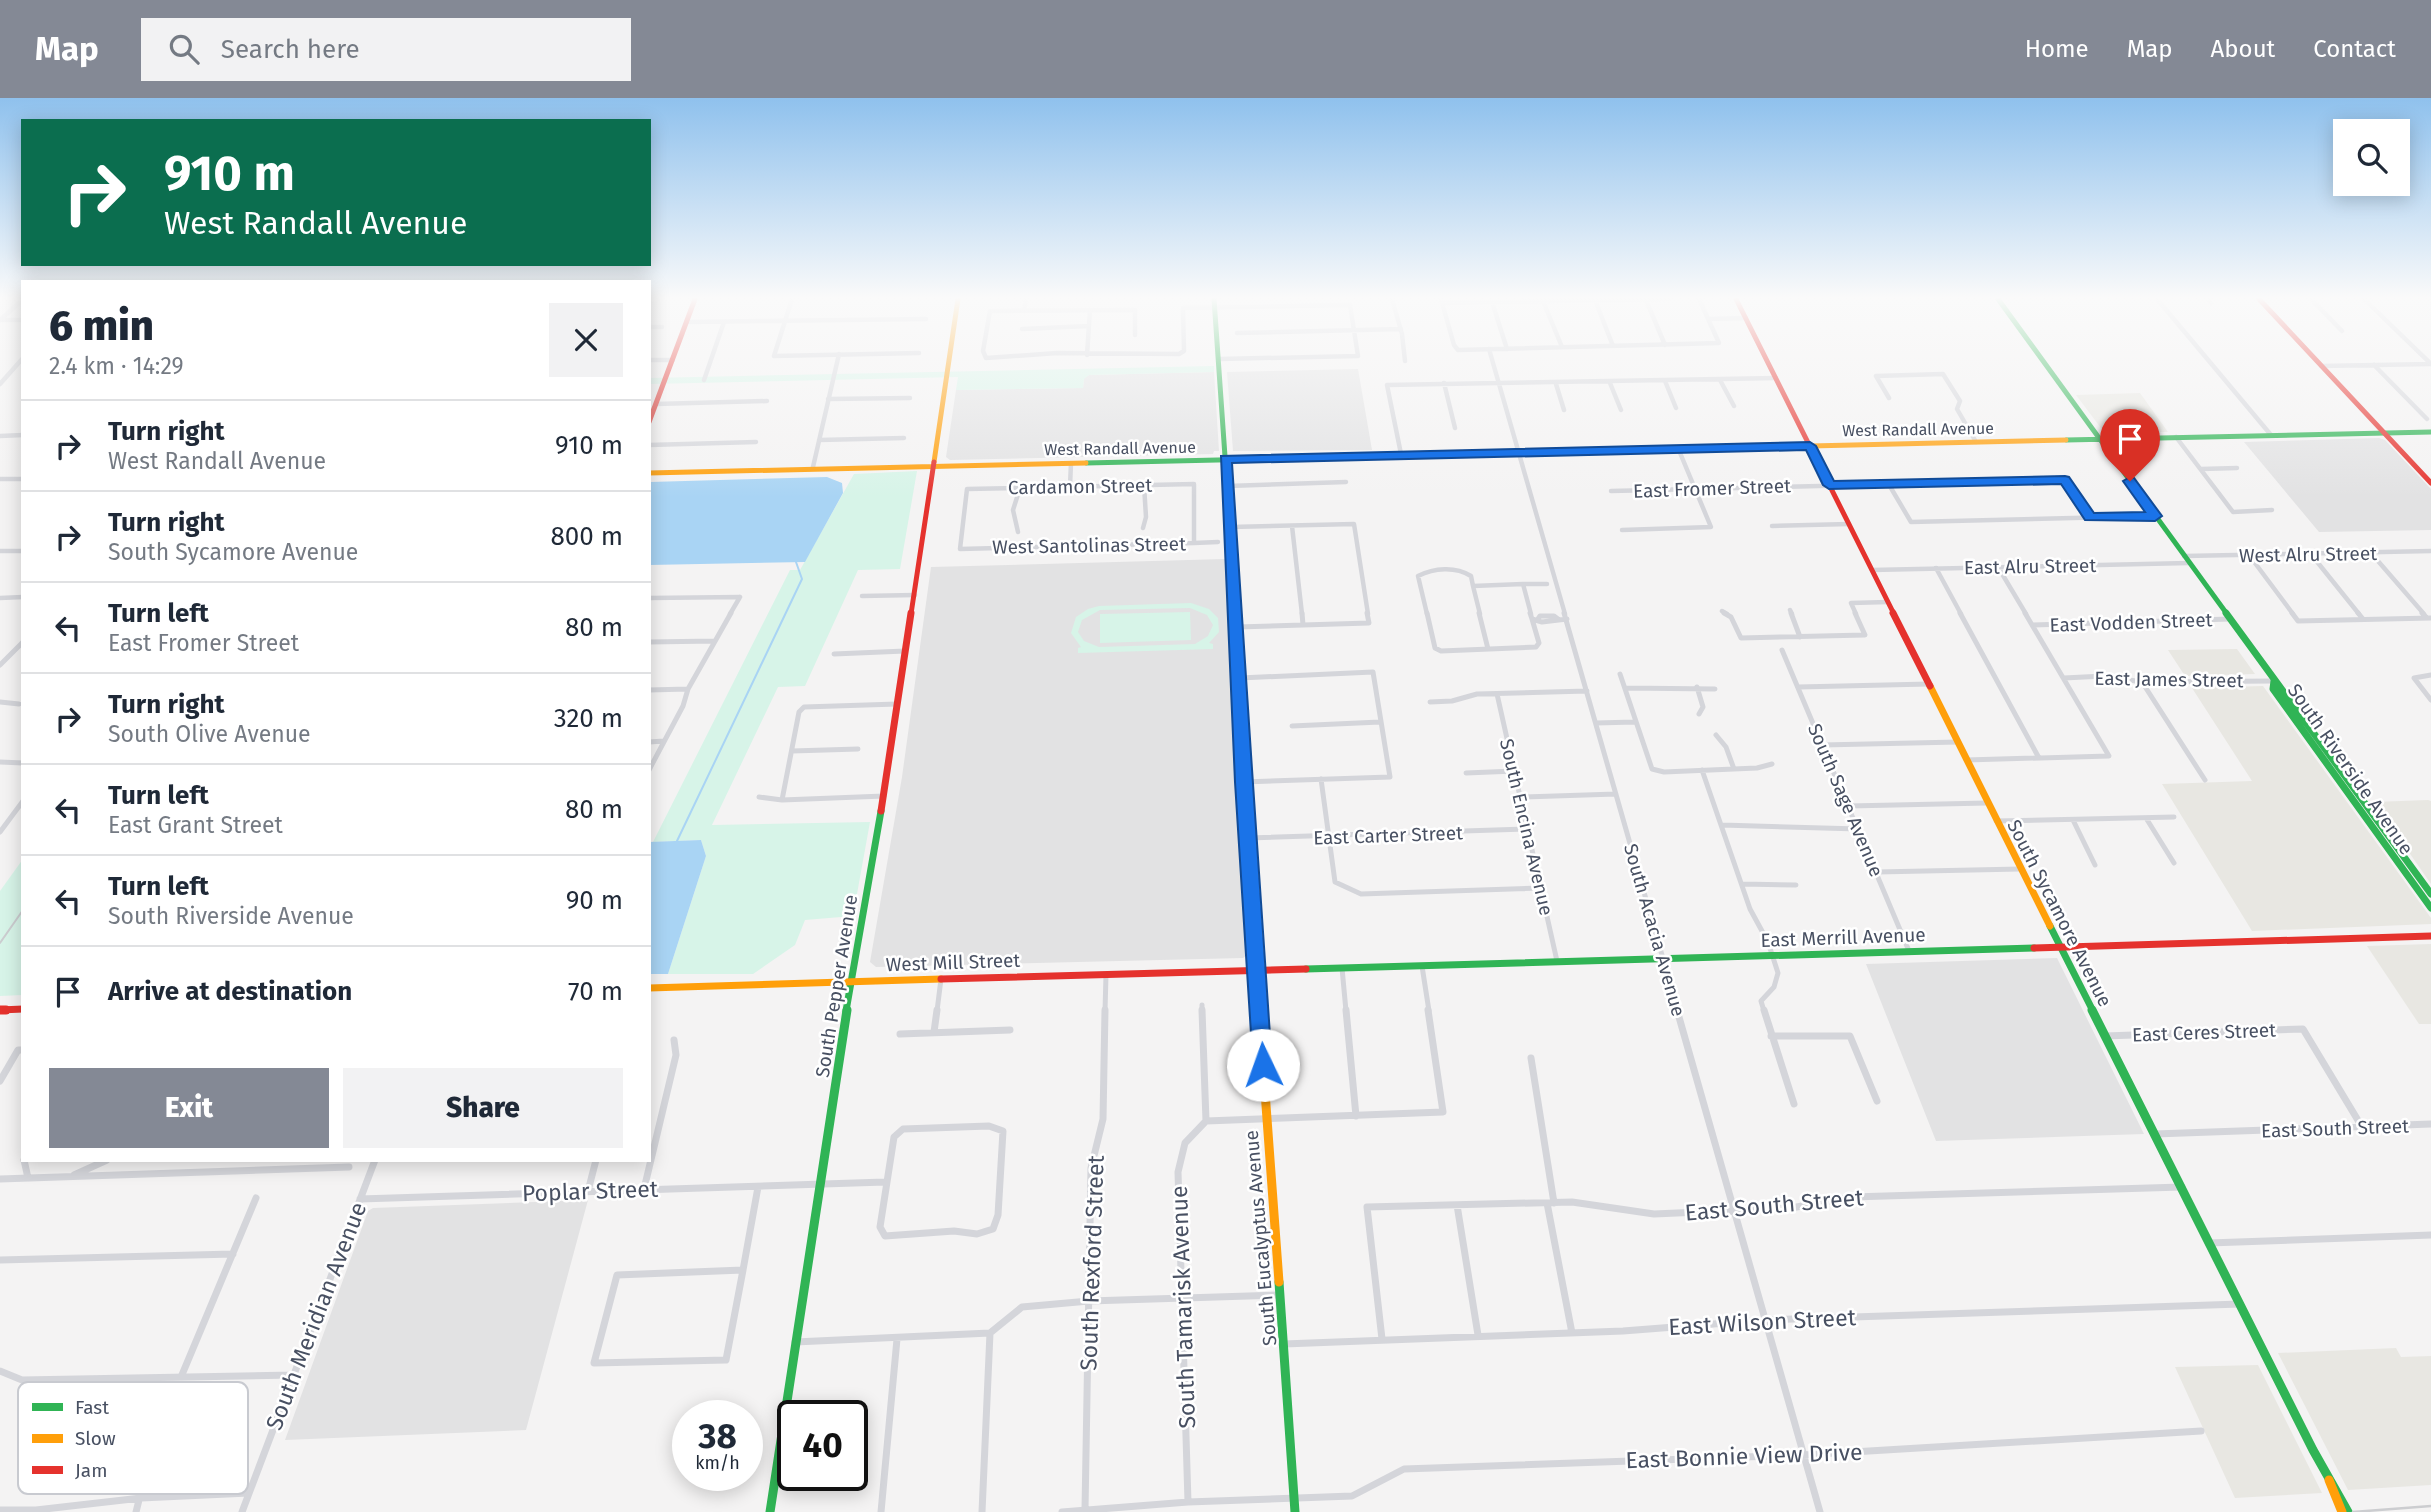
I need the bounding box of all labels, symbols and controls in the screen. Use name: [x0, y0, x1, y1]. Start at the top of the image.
search box: [141, 18, 631, 81]
text: Map: [35, 29, 99, 69]
icon: search: [165, 30, 203, 68]
text: Search here: [221, 34, 360, 65]
text: Home: [2025, 35, 2089, 63]
text: Map: [2127, 35, 2173, 63]
text: About: [2211, 35, 2275, 63]
text: Contact: [2313, 35, 2396, 63]
map controls: [2333, 119, 2410, 196]
button: search: [2333, 119, 2410, 196]
text: 910 m: [164, 144, 295, 203]
icon: right: [49, 147, 140, 238]
text: West Randall Avenue: [164, 204, 467, 242]
text: 6 min: [49, 301, 154, 351]
button: close: [549, 303, 623, 377]
text: 2.4 km · 14:29: [49, 352, 184, 380]
pin: [2100, 409, 2160, 481]
text: Turn right: [108, 416, 225, 447]
street label: West Randall Avenue: [1842, 419, 1994, 440]
icon: arrive: [2111, 420, 2149, 458]
icon: right: [49, 427, 87, 465]
text: 910 m: [555, 430, 623, 461]
street label: West Randall Avenue: [1044, 438, 1196, 459]
text: West Randall Avenue: [108, 447, 326, 475]
street label: Cardamon Street: [1008, 474, 1153, 499]
street label: East Fromer Street: [1633, 474, 1791, 503]
text: Turn right: [108, 507, 225, 538]
icon: right: [49, 518, 87, 556]
text: 800 m: [550, 521, 623, 552]
street label: West Santolinas Street: [992, 532, 1186, 559]
text: South Sycamore Avenue: [108, 538, 358, 566]
street label: West Alru Street: [2239, 542, 2377, 567]
street label: East Alru Street: [1964, 554, 2096, 579]
text: Turn left: [108, 598, 209, 629]
street label: East Vodden Street: [2049, 608, 2213, 637]
icon: left: [49, 609, 87, 647]
text: 80 m: [565, 612, 623, 643]
text: East Fromer Street: [108, 629, 299, 657]
street label: East James Street: [2094, 667, 2244, 692]
street label: South Riverside Avenue: [2283, 679, 2418, 859]
text: Turn right: [108, 689, 225, 720]
icon: right: [49, 700, 87, 738]
text: 320 m: [554, 703, 623, 734]
text: South Olive Avenue: [108, 720, 311, 748]
street label: South Sage Avenue: [1803, 720, 1888, 880]
street label: South Encina Avenue: [1495, 737, 1558, 918]
text: Turn left: [108, 780, 209, 811]
icon: left: [49, 791, 87, 829]
text: 80 m: [565, 794, 623, 825]
text: East Grant Street: [108, 811, 283, 839]
street label: South Sycamore Avenue: [2002, 816, 2117, 1011]
street label: East Carter Street: [1313, 821, 1463, 850]
street label: South Acacia Avenue: [1619, 841, 1690, 1019]
text: Turn left: [108, 871, 209, 902]
icon: left: [49, 882, 87, 920]
text: 90 m: [566, 885, 623, 916]
street label: South Pepper Avenue: [811, 893, 862, 1079]
text: South Riverside Avenue: [108, 902, 354, 930]
street label: East Merrill Avenue: [1760, 923, 1926, 952]
street label: West Mill Street: [885, 949, 1021, 976]
icon: arrive: [49, 973, 87, 1011]
text: Arrive at destination: [108, 976, 352, 1007]
text: 70 m: [568, 976, 623, 1007]
street label: East Ceres Street: [2132, 1018, 2277, 1047]
position arrow: [1226, 1028, 1300, 1102]
button: Exit: [49, 1068, 329, 1148]
button: Share: [343, 1068, 623, 1148]
street label: East South Street: [2261, 1114, 2409, 1143]
street label: South Eucalyptus Avenue: [1240, 1129, 1281, 1347]
street label: South Rexford Street: [1074, 1154, 1110, 1371]
street label: Poplar Street: [521, 1175, 659, 1207]
street label: East South Street: [1684, 1183, 1865, 1227]
street label: South Tamarisk Avenue: [1165, 1185, 1201, 1429]
street label: South Meridian Avenue: [260, 1198, 372, 1434]
street label: East Wilson Street: [1667, 1303, 1857, 1341]
legend: [18, 1382, 248, 1494]
text: Fast: [75, 1396, 109, 1419]
speed limit sign: 40: [777, 1400, 868, 1491]
text: 38: [698, 1415, 737, 1457]
text: Slow: [75, 1427, 116, 1450]
street label: East Bonnie View Drive: [1625, 1438, 1863, 1474]
text: km/h: [695, 1452, 740, 1474]
text: Jam: [75, 1459, 107, 1482]

